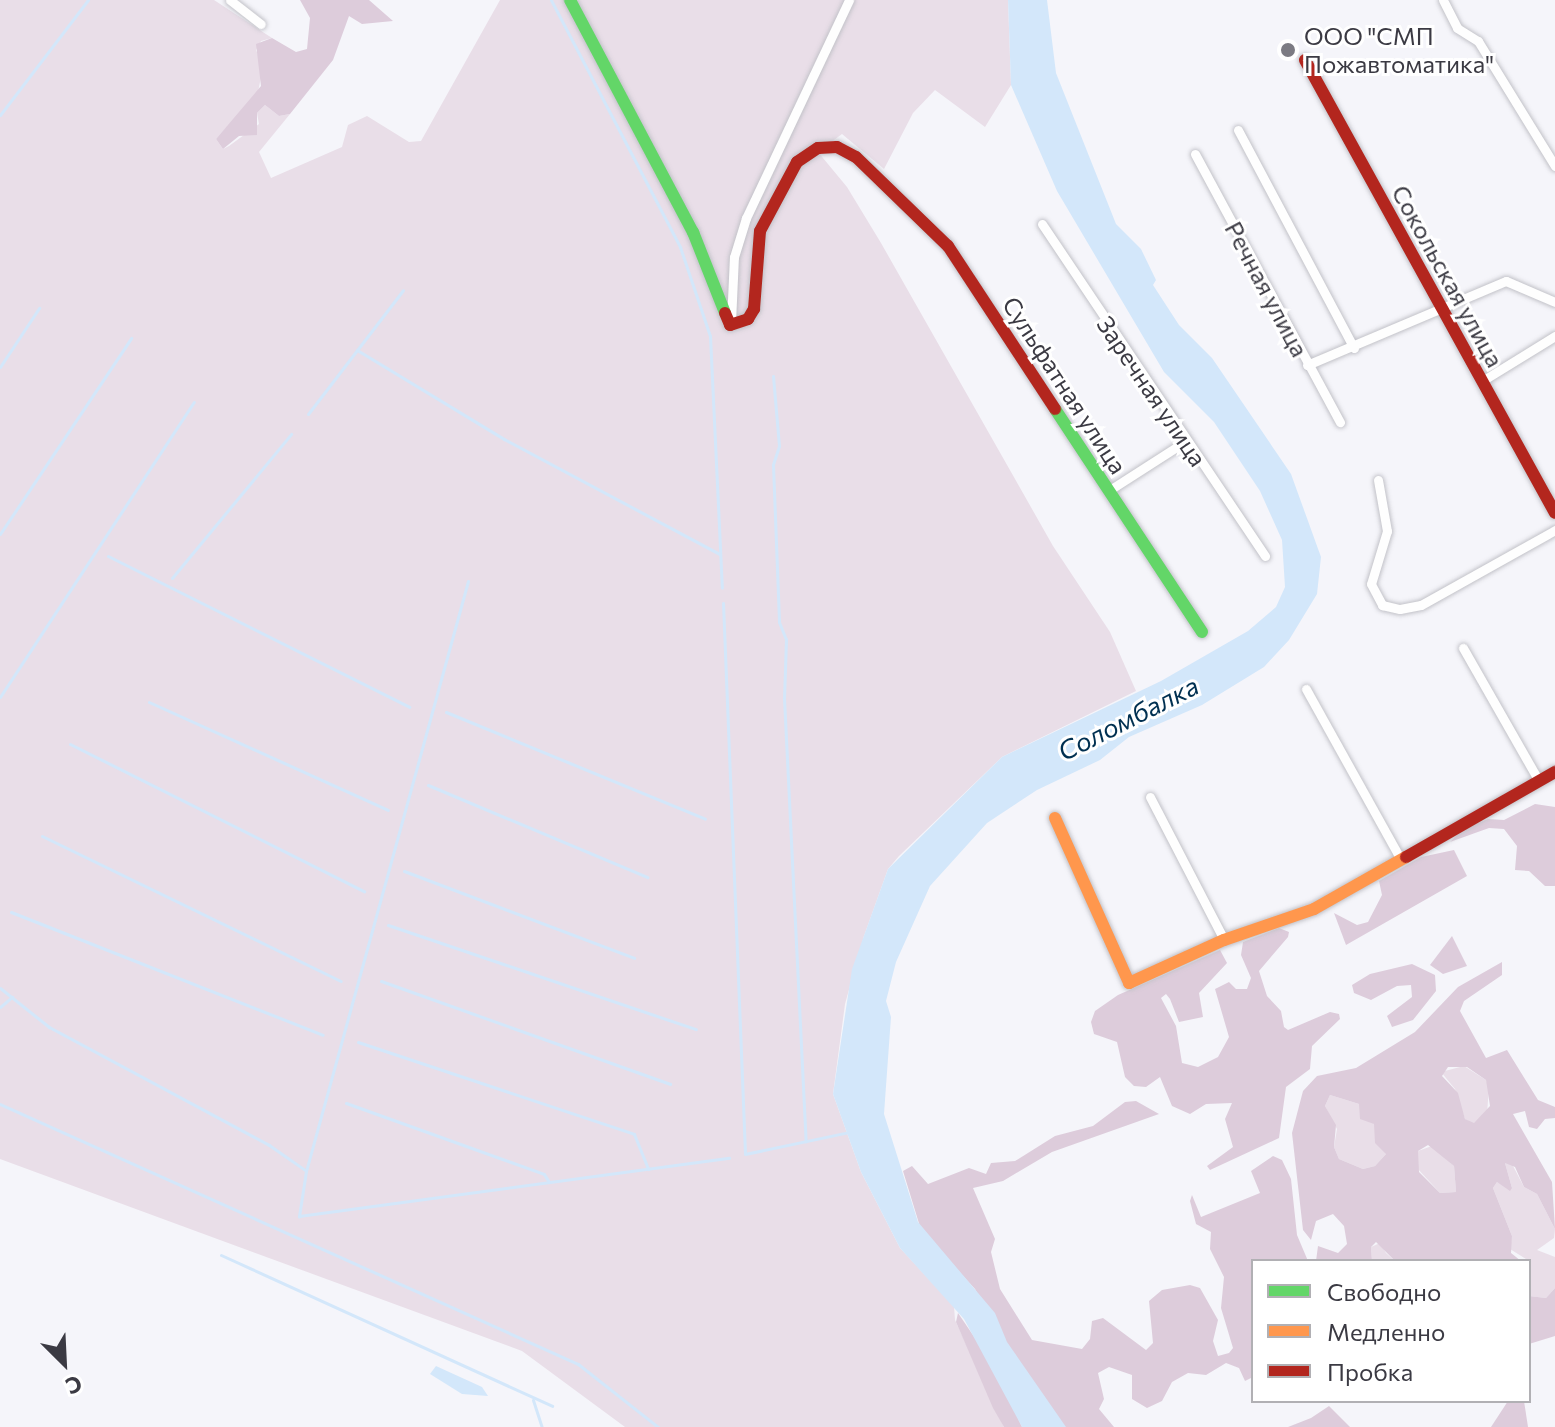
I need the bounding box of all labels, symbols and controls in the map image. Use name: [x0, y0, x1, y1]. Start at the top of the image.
place label: ООО "СМП Пожавтоматика": [1304, 22, 1494, 78]
marker: ООО "СМП Пожавтоматика": [1279, 41, 1297, 59]
street label: Сокольская улица: [1386, 180, 1510, 372]
street label: Речная улица: [1219, 216, 1315, 362]
street label: Сульфатная улица: [997, 291, 1133, 479]
street label: Заречная улица: [1091, 311, 1213, 471]
water label: Соломбалка: [1052, 669, 1204, 767]
legend: [1251, 1259, 1531, 1403]
text: Свободно: [1327, 1277, 1441, 1306]
text: Медленно: [1327, 1317, 1445, 1346]
north arrow: [24, 1323, 104, 1403]
text: Пробка: [1327, 1357, 1413, 1386]
text: С: [62, 1370, 86, 1401]

